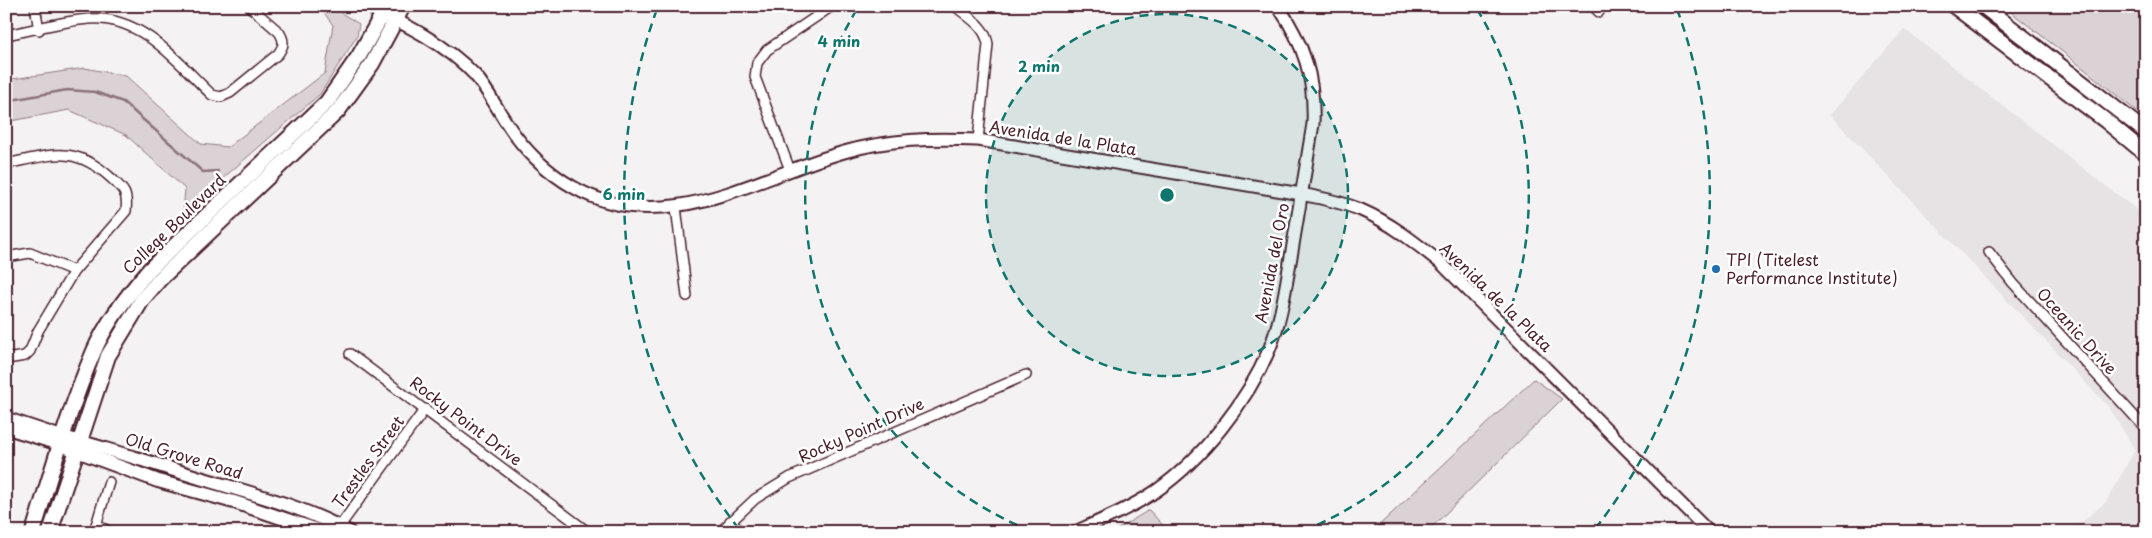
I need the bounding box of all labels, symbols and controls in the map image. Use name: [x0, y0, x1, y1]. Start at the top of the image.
text: 4 min: [818, 29, 860, 52]
text: 2 min: [1018, 54, 1060, 77]
street label: Avenida de la Plata: [988, 114, 1138, 160]
street label: College Boulevard: [116, 167, 231, 279]
text: 6 min: [603, 182, 645, 205]
centre of rings: [1158, 186, 1176, 204]
street label: Avenida del Oro: [1248, 200, 1294, 325]
street label: Avenida de la Plata: [1435, 236, 1559, 357]
place label: TPI (Titelest Performance Institute): [1726, 247, 1898, 289]
marker: TPI (Titelest Performance Institute): [1710, 263, 1722, 275]
street label: Oceanic Drive: [2032, 282, 2124, 379]
street label: Rocky Point Drive: [405, 370, 528, 470]
street label: Rocky Point Drive: [794, 391, 927, 468]
street label: Trestles Street: [325, 410, 409, 513]
street label: Old Grove Road: [123, 426, 246, 484]

